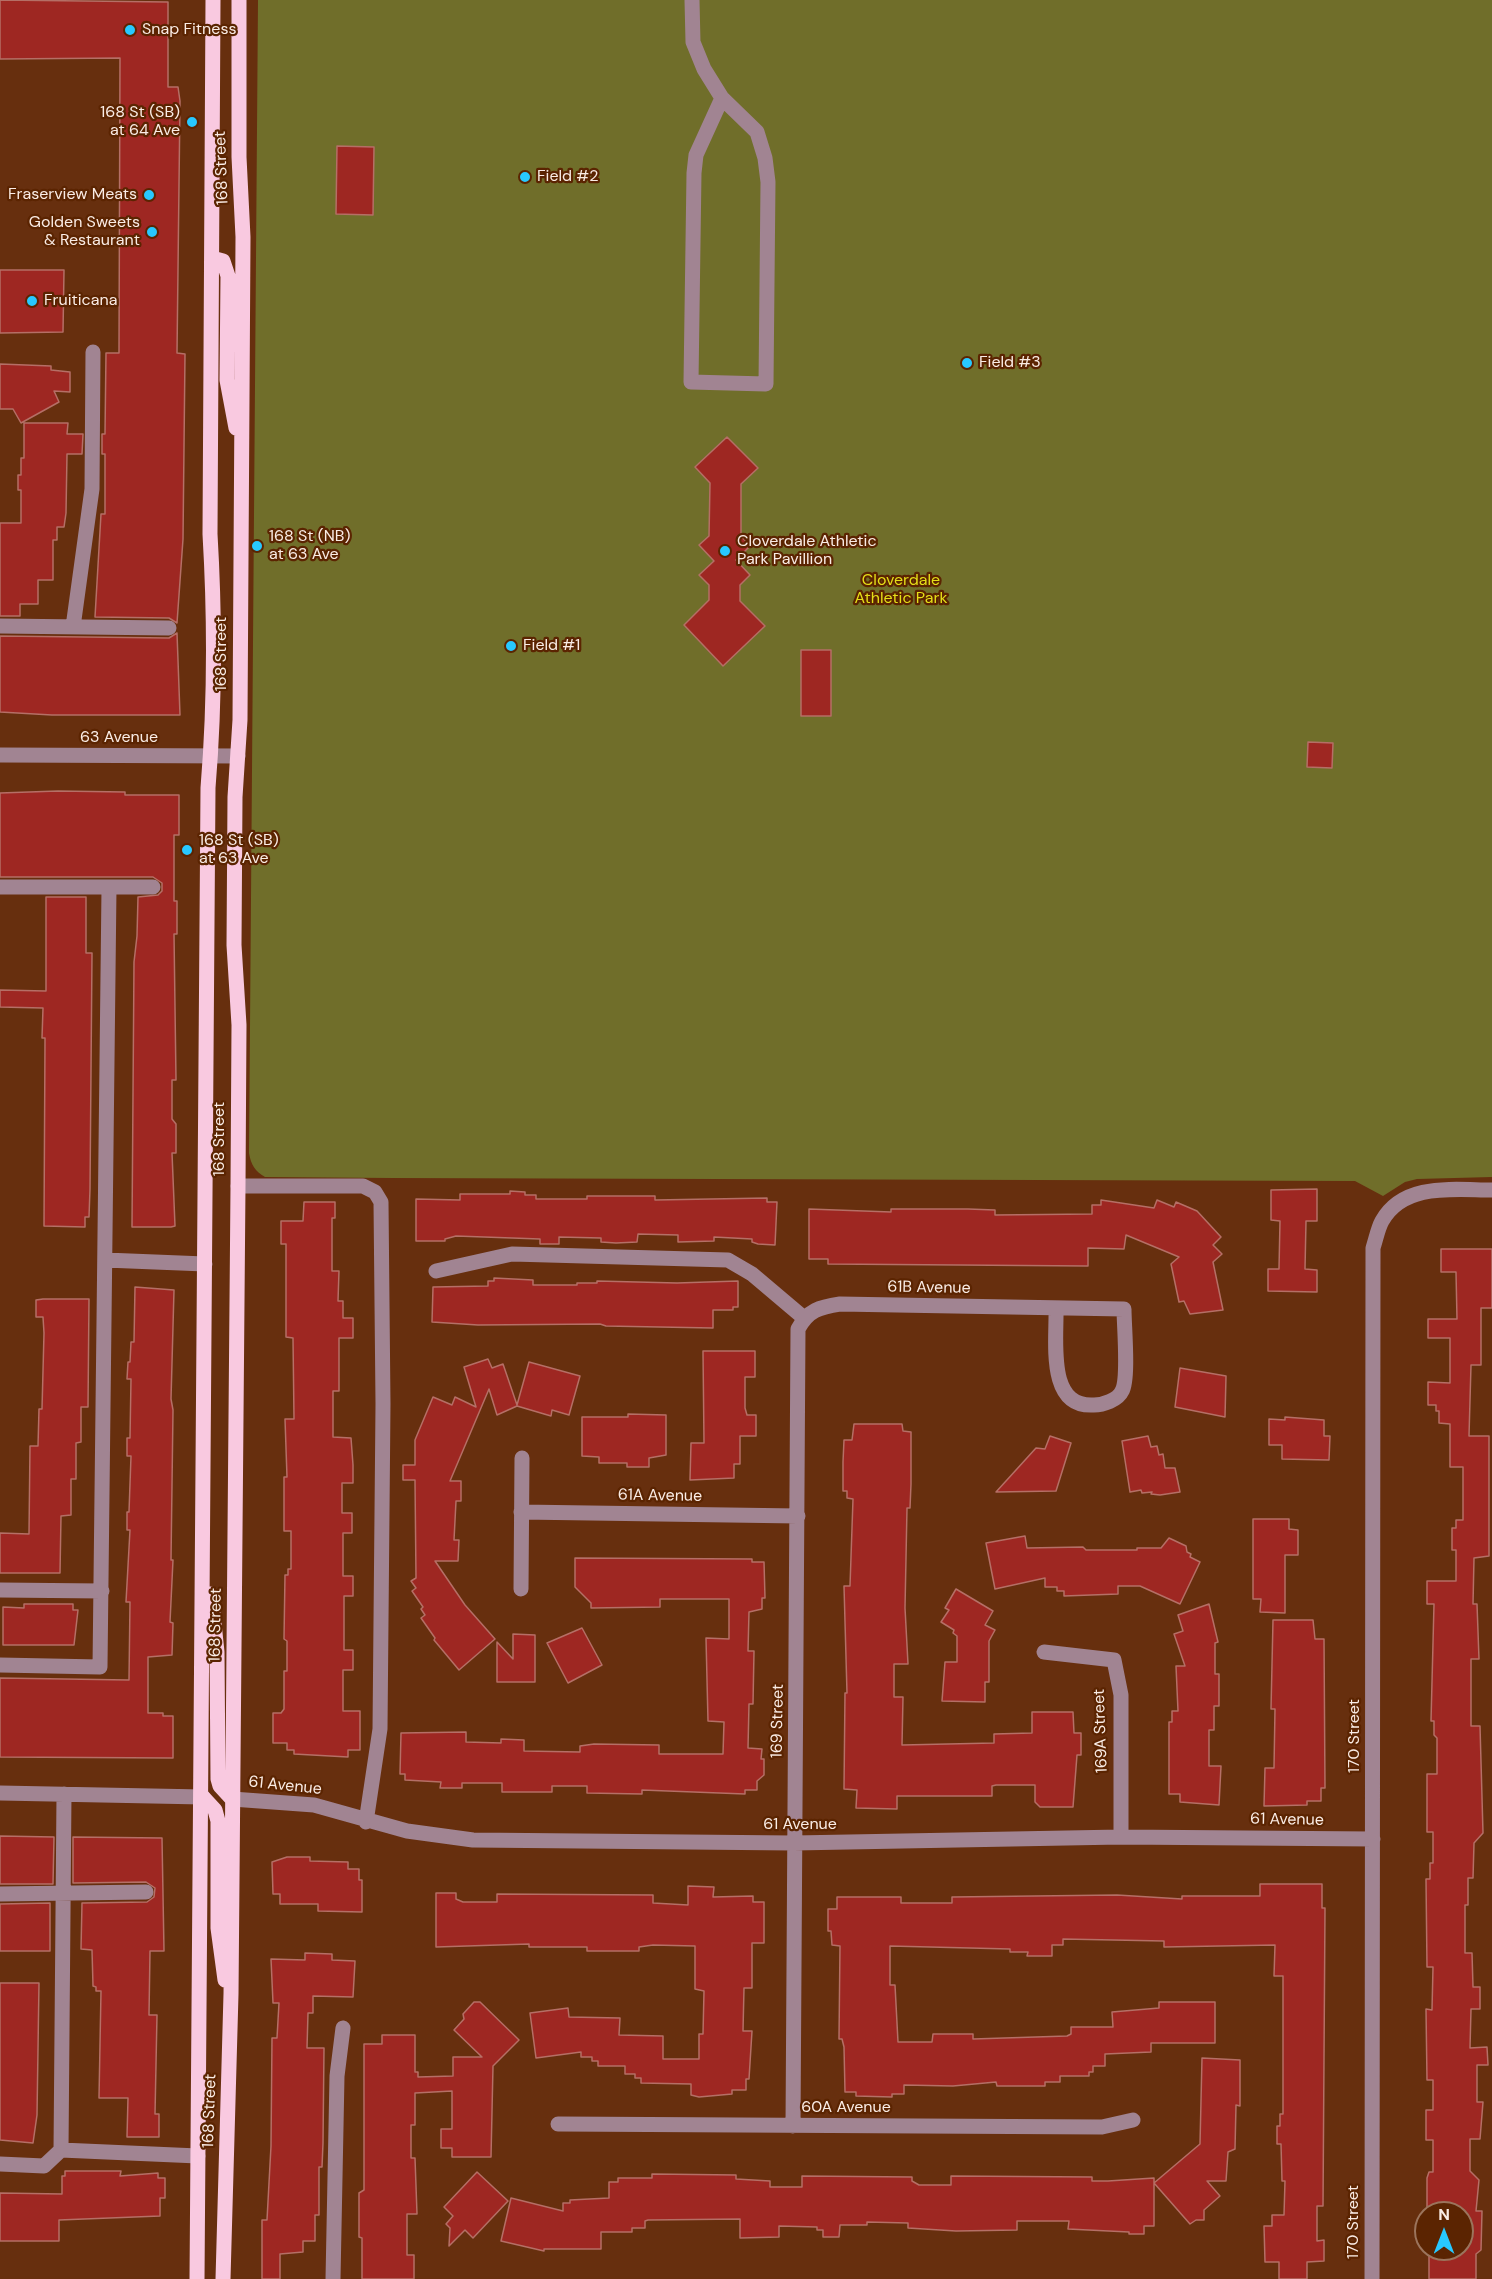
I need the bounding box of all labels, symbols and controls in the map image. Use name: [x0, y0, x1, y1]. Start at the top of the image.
place label: Snap Fitness: [142, 20, 236, 40]
marker: Snap Fitness: [123, 23, 137, 37]
place label: 168 St (SB) at 64 Ave: [100, 103, 180, 141]
marker: 168 St (SB) at 64 Ave: [185, 115, 199, 129]
street label: 168 Street: [211, 131, 233, 205]
place label: Field #2: [537, 167, 598, 187]
marker: Field #2: [518, 170, 532, 184]
place label: Fraserview Meats: [8, 185, 137, 205]
marker: Fraserview Meats: [142, 188, 156, 202]
place label: Golden Sweets & Restaurant: [29, 213, 140, 251]
marker: Golden Sweets & Restaurant: [145, 225, 159, 239]
place label: Fruiticana: [44, 291, 117, 311]
marker: Fruiticana: [25, 294, 39, 308]
place label: Field #3: [979, 353, 1041, 373]
marker: Field #3: [960, 356, 974, 370]
place label: 168 St (NB) at 63 Ave: [269, 527, 350, 565]
place label: Cloverdale Athletic Park Pavillion: [737, 532, 877, 570]
marker: 168 St (NB) at 63 Ave: [250, 539, 264, 553]
marker: Cloverdale Athletic Park Pavillion: [718, 544, 732, 558]
park label: Cloverdale Athletic Park: [855, 571, 947, 609]
street label: 168 Street: [212, 617, 232, 691]
place label: Field #1: [523, 636, 580, 656]
marker: Field #1: [504, 639, 518, 653]
street label: 63 Avenue: [80, 728, 158, 748]
place label: 168 St (SB) at 63 Ave: [199, 831, 279, 869]
marker: 168 St (SB) at 63 Ave: [180, 843, 194, 857]
street label: 168 Street: [210, 1102, 230, 1176]
street label: 61B Avenue: [887, 1278, 971, 1298]
street label: 61A Avenue: [618, 1486, 702, 1506]
street label: 168 Street: [206, 1588, 226, 1662]
street label: 169 Street: [768, 1684, 788, 1758]
street label: 169A Street: [1090, 1689, 1112, 1773]
street label: 170 Street: [1345, 1699, 1365, 1773]
street label: 61 Avenue: [247, 1773, 323, 1799]
street label: 61 Avenue: [1250, 1810, 1324, 1830]
street label: 61 Avenue: [763, 1815, 837, 1835]
street label: 168 Street: [199, 2074, 221, 2148]
street label: 60A Avenue: [801, 2098, 891, 2118]
street label: 170 Street: [1344, 2185, 1364, 2259]
north arrow: [1414, 2201, 1474, 2261]
text: N: [1438, 2204, 1450, 2225]

